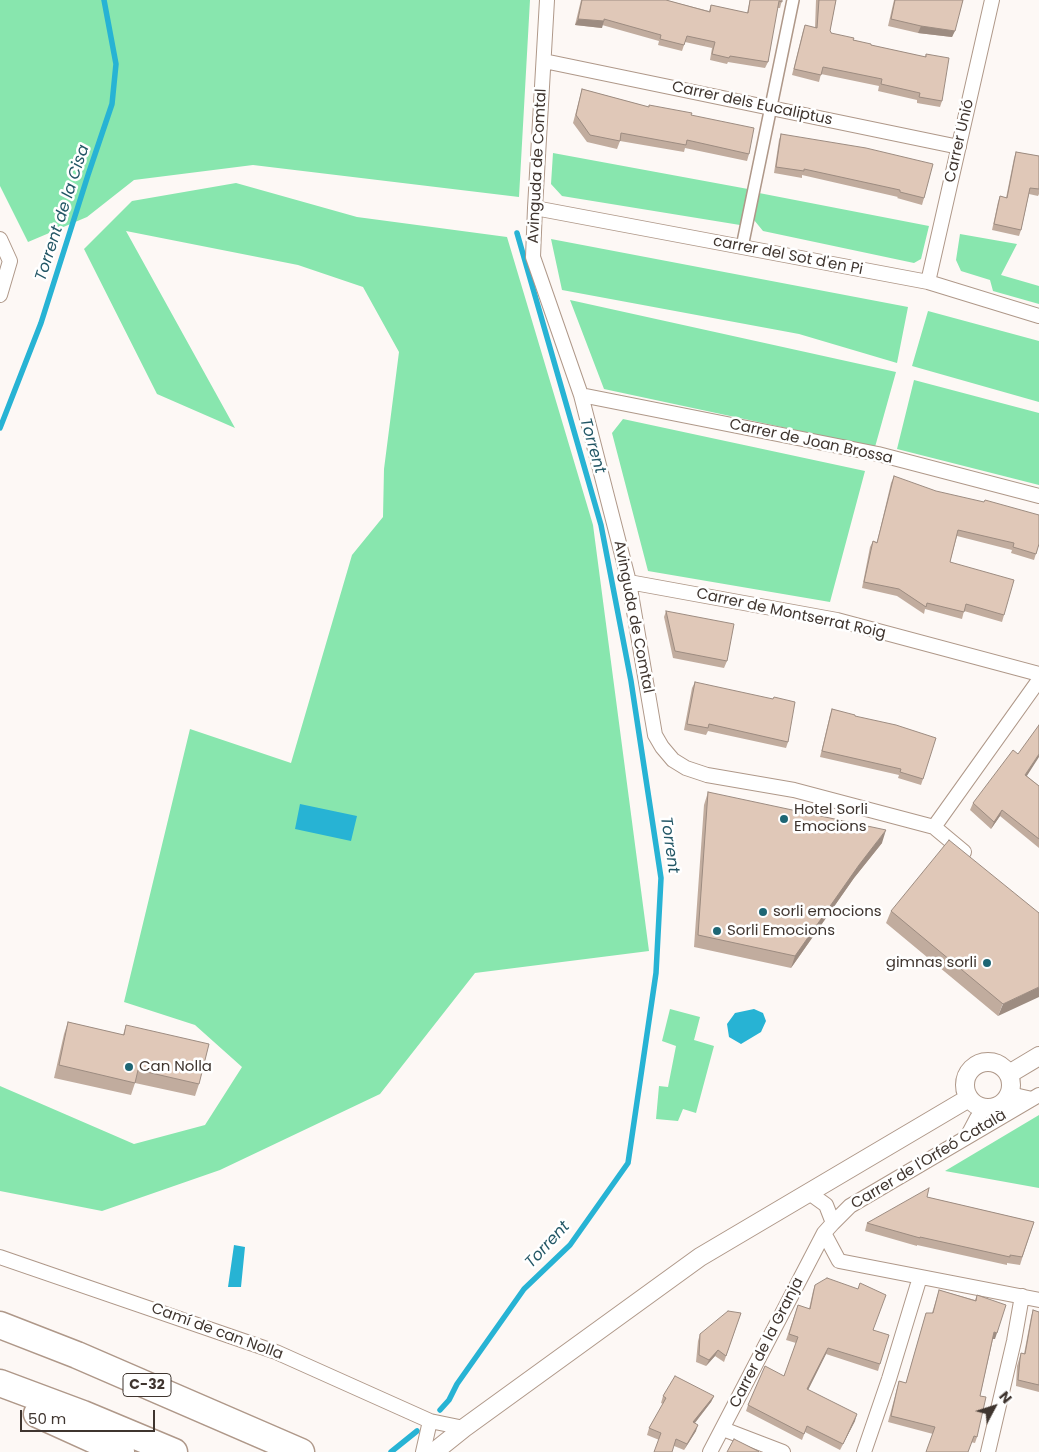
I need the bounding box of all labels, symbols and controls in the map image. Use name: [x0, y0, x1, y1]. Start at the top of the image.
street label: Carrer dels Eucaliptus: [670, 78, 834, 130]
street label: Avinguda de Comtal: [525, 88, 551, 244]
street label: Carrer Unió: [942, 98, 978, 184]
water label: Torrent de la Cisa: [32, 142, 94, 284]
street label: carrer del Sot d'en Pi: [712, 233, 864, 279]
water label: Torrent: [575, 416, 609, 476]
street label: Carrer de Joan Brossa: [728, 416, 894, 468]
street label: Avinguda de Comtal: [609, 539, 657, 695]
street label: Carrer de Montserrat Roig: [695, 585, 887, 643]
place label: Hotel Sorli Emocions: [794, 801, 868, 836]
marker: Hotel Sorli Emocions: [778, 813, 790, 825]
water label: Torrent: [656, 816, 682, 874]
place label: sorli emocions: [773, 903, 882, 921]
marker: sorli emocions: [757, 906, 769, 918]
place label: Sorli Emocions: [727, 922, 835, 940]
marker: Sorli Emocions: [711, 925, 723, 937]
place label: gimnas sorli: [886, 954, 977, 972]
marker: gimnas sorli: [981, 957, 993, 969]
place label: Can Nolla: [139, 1058, 212, 1076]
marker: Can Nolla: [123, 1061, 135, 1073]
street label: Carrer de l'Orfeó Català: [848, 1107, 1010, 1213]
water label: Torrent: [522, 1218, 574, 1272]
street label: Carrer de la Granja: [726, 1275, 808, 1411]
street label: Camí de can Nolla: [149, 1300, 285, 1364]
road number: C-32: [123, 1374, 171, 1396]
north arrow: [969, 1382, 1019, 1432]
text: N: [994, 1387, 1017, 1408]
scale bar: [22, 1400, 158, 1432]
text: 50 m: [28, 1408, 66, 1429]

